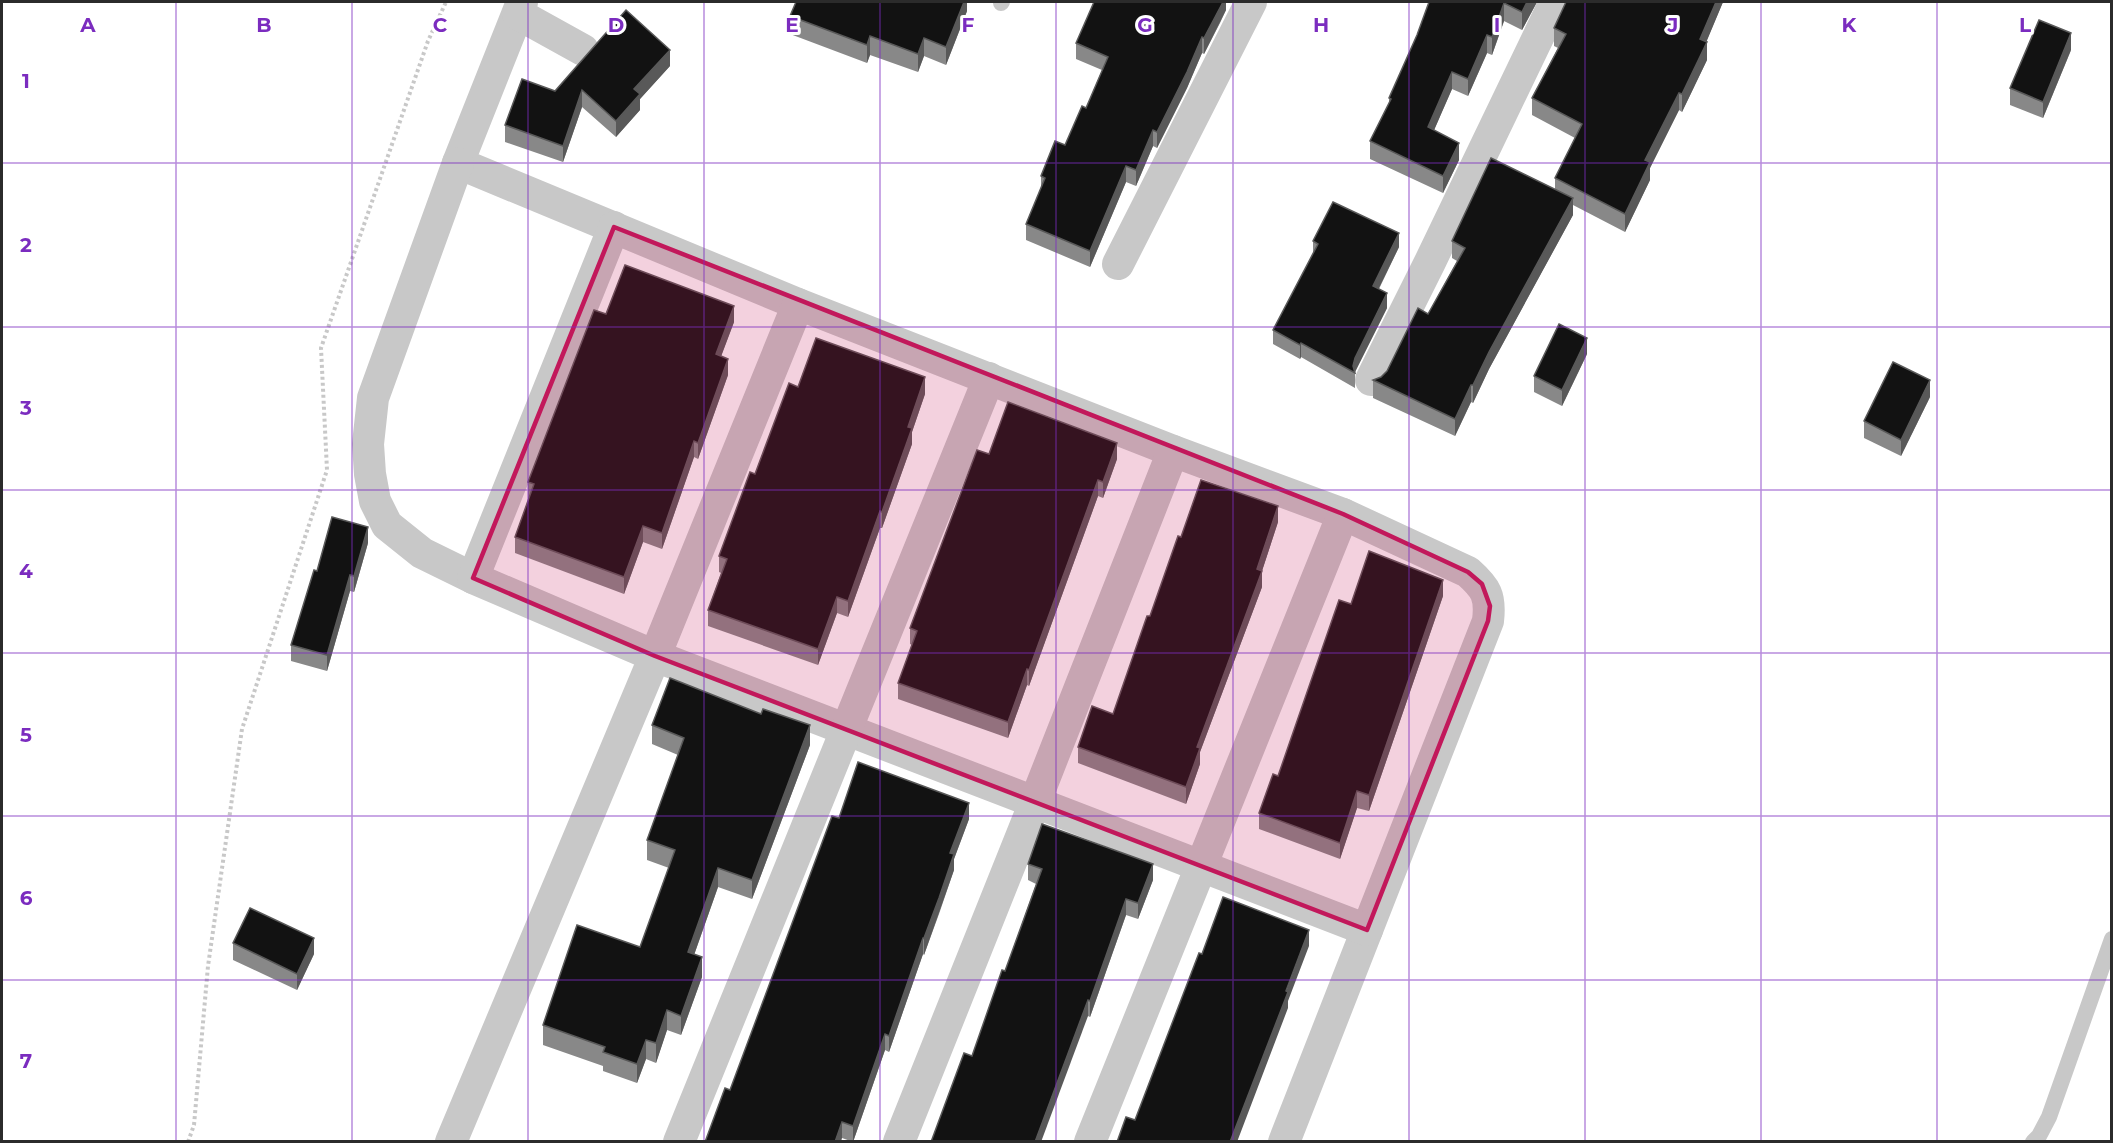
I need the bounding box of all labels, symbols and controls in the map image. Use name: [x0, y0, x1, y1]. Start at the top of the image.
text: A: [79, 13, 96, 37]
text: B: [256, 13, 272, 37]
text: C: [433, 13, 448, 37]
text: D: [608, 13, 624, 37]
text: E: [785, 13, 799, 37]
text: F: [962, 13, 975, 37]
text: G: [1137, 13, 1153, 37]
text: H: [1313, 13, 1329, 37]
text: I: [1494, 13, 1500, 37]
text: J: [1667, 13, 1678, 37]
text: K: [1842, 13, 1858, 37]
text: L: [2019, 13, 2031, 37]
text: 1: [22, 69, 30, 93]
text: 2: [20, 233, 32, 257]
text: 3: [19, 396, 32, 420]
text: 4: [19, 559, 33, 583]
text: 5: [20, 723, 32, 747]
text: 6: [20, 886, 33, 910]
text: 7: [20, 1049, 32, 1073]

